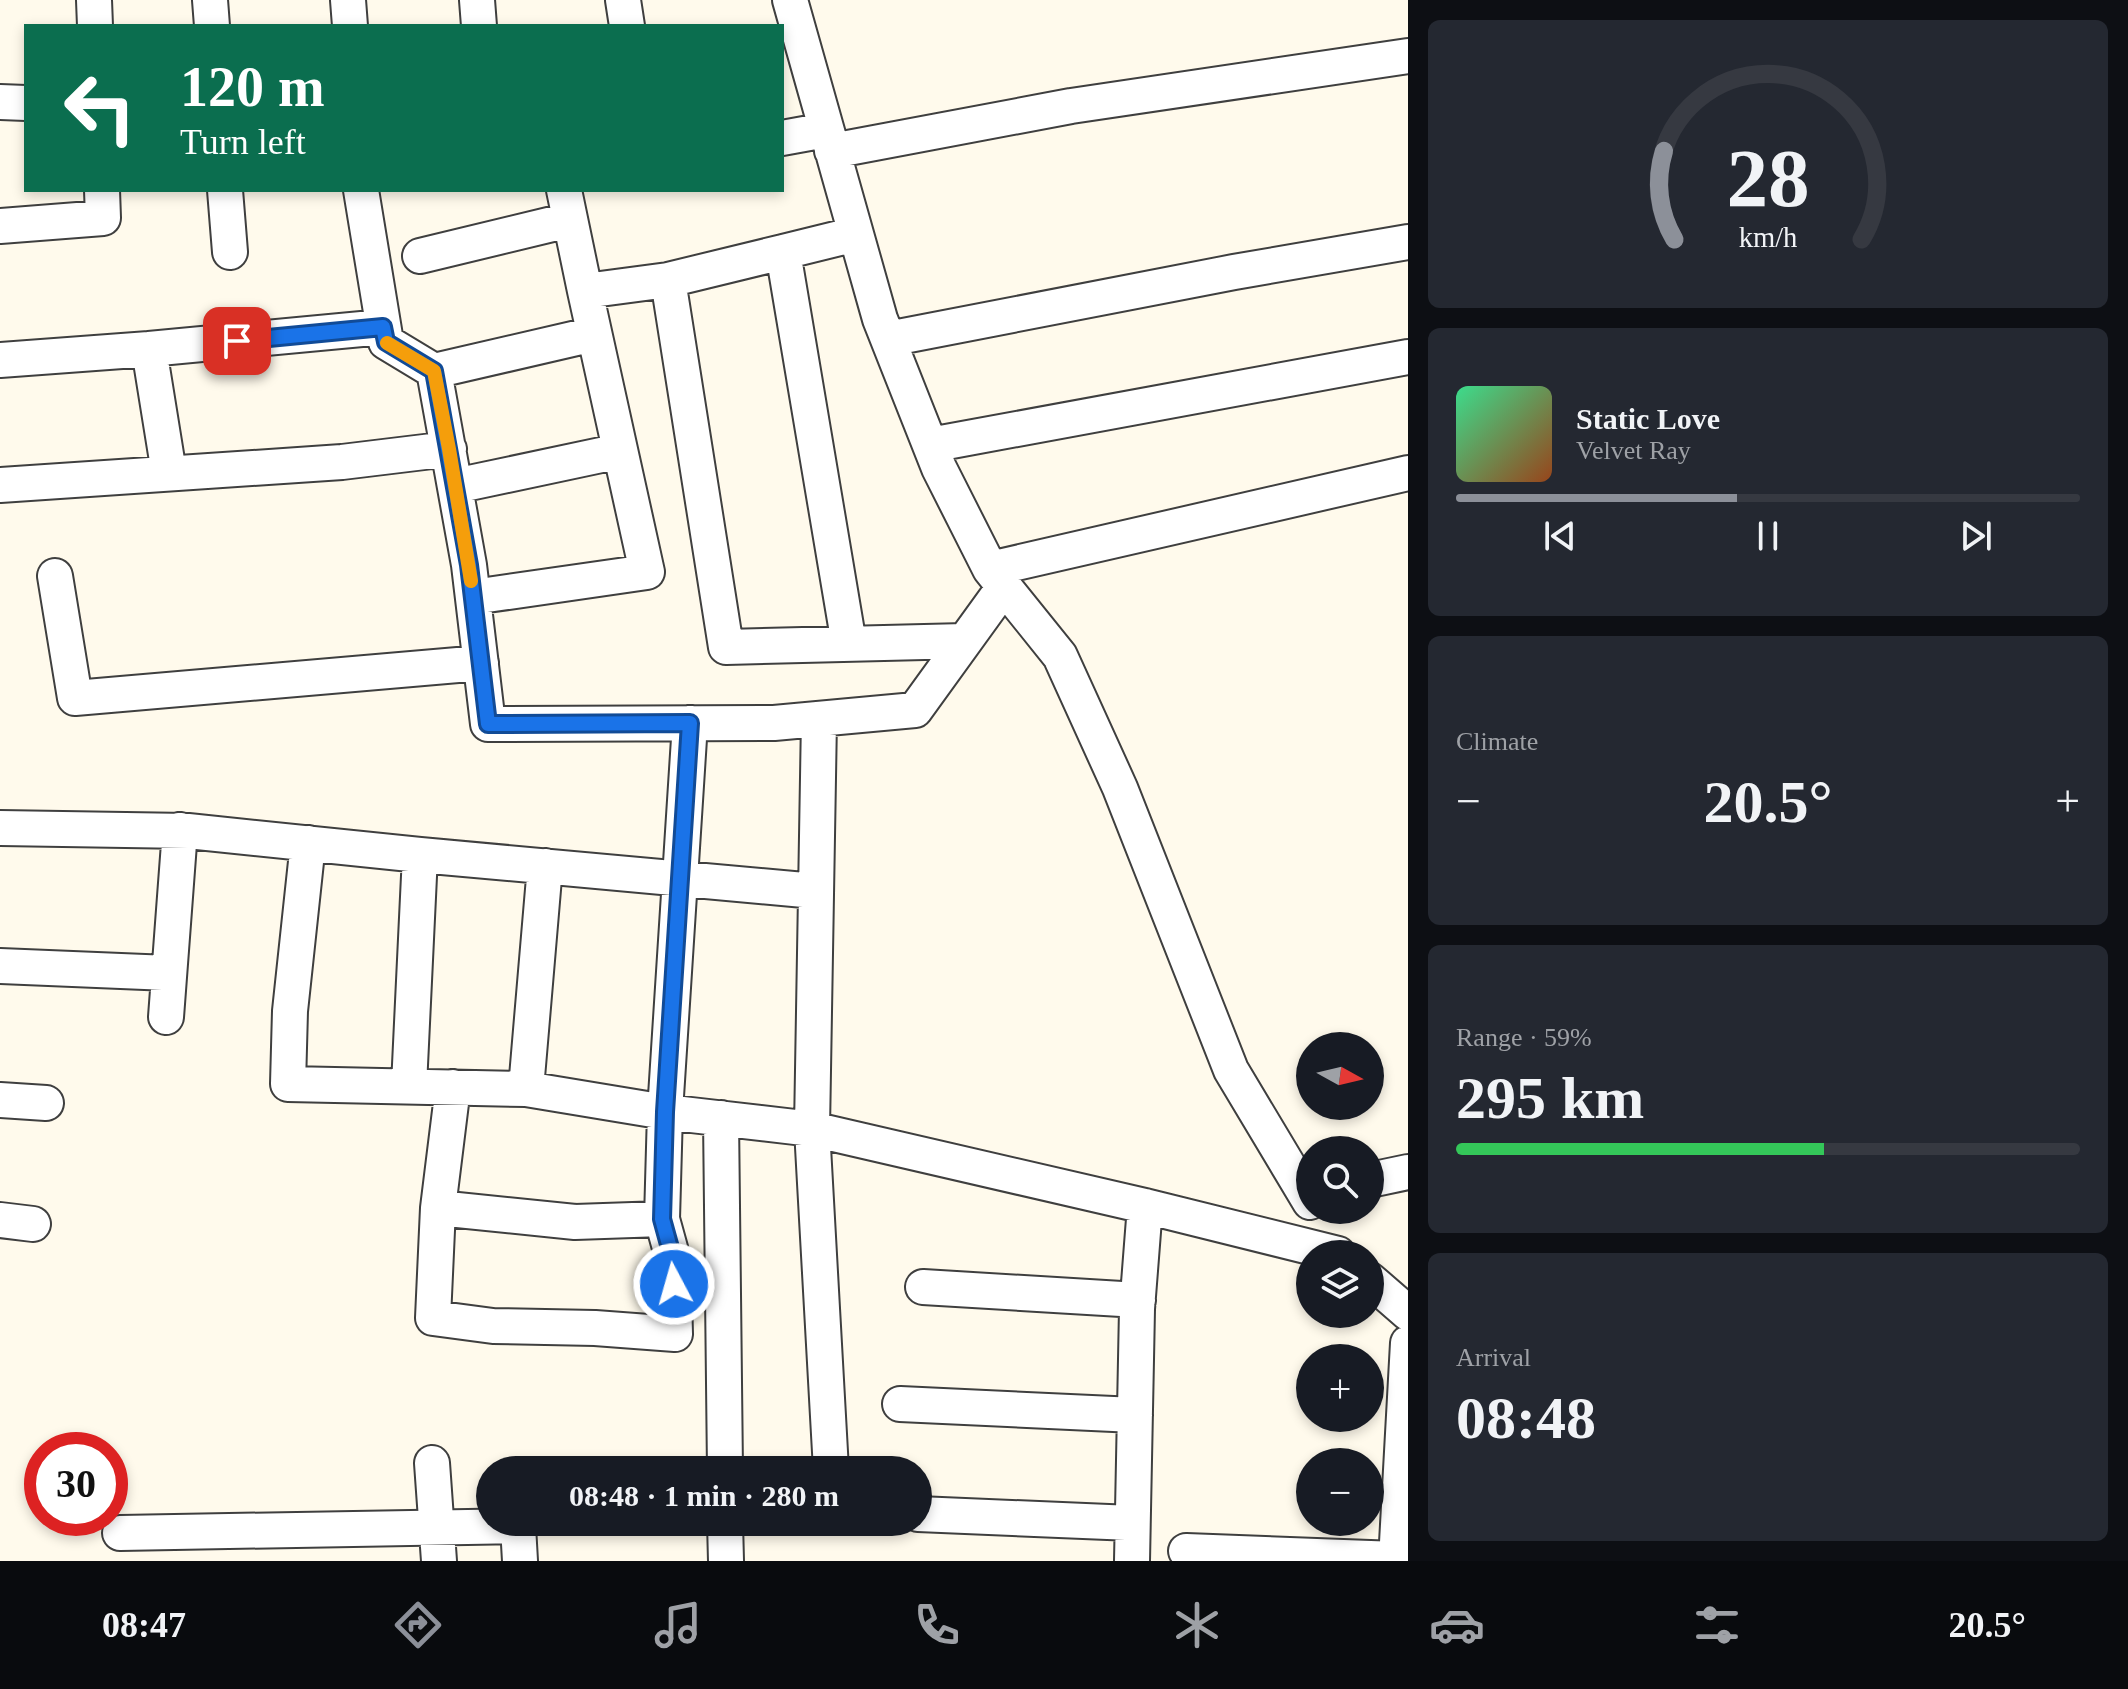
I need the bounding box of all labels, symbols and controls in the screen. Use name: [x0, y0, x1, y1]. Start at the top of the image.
icon: left: [48, 56, 152, 160]
text: 120 m: [180, 56, 325, 118]
text: Turn left: [180, 122, 306, 162]
text: 28: [1726, 132, 1810, 224]
text: km/h: [1739, 222, 1797, 253]
pin: [203, 307, 271, 375]
icon: arrive: [215, 319, 259, 363]
text: Static Love: [1576, 402, 1720, 435]
text: Velvet Ray: [1576, 436, 1691, 465]
icon: previous: [1538, 514, 1582, 558]
icon: pause: [1746, 514, 1790, 558]
icon: next: [1954, 514, 1998, 558]
text: Climate: [1456, 727, 1538, 756]
text: 20.5°: [1704, 769, 1833, 835]
text: −: [1456, 777, 1481, 826]
text: +: [2055, 777, 2080, 826]
text: Range · 59%: [1456, 1023, 1592, 1052]
north arrow: [1296, 1032, 1384, 1120]
map controls: [1296, 1032, 1384, 1536]
text: 295 km: [1456, 1065, 1644, 1131]
button: search: [1296, 1136, 1384, 1224]
button: layers: [1296, 1240, 1384, 1328]
position arrow: [632, 1242, 716, 1326]
text: Arrival: [1456, 1343, 1531, 1372]
button: +: [1296, 1344, 1384, 1432]
text: 08:48: [1456, 1385, 1596, 1451]
speed limit sign: 30: [24, 1432, 128, 1536]
button: −: [1296, 1448, 1384, 1536]
text: 08:48 · 1 min · 280 m: [569, 1479, 839, 1512]
icon: directions: [390, 1597, 446, 1653]
icon: music: [650, 1597, 706, 1653]
icon: phone: [909, 1597, 965, 1653]
icon: climate: [1169, 1597, 1225, 1653]
icon: car: [1429, 1597, 1485, 1653]
icon: filters: [1689, 1597, 1745, 1653]
text: 08:47: [102, 1605, 186, 1645]
text: 20.5°: [1949, 1605, 2026, 1645]

